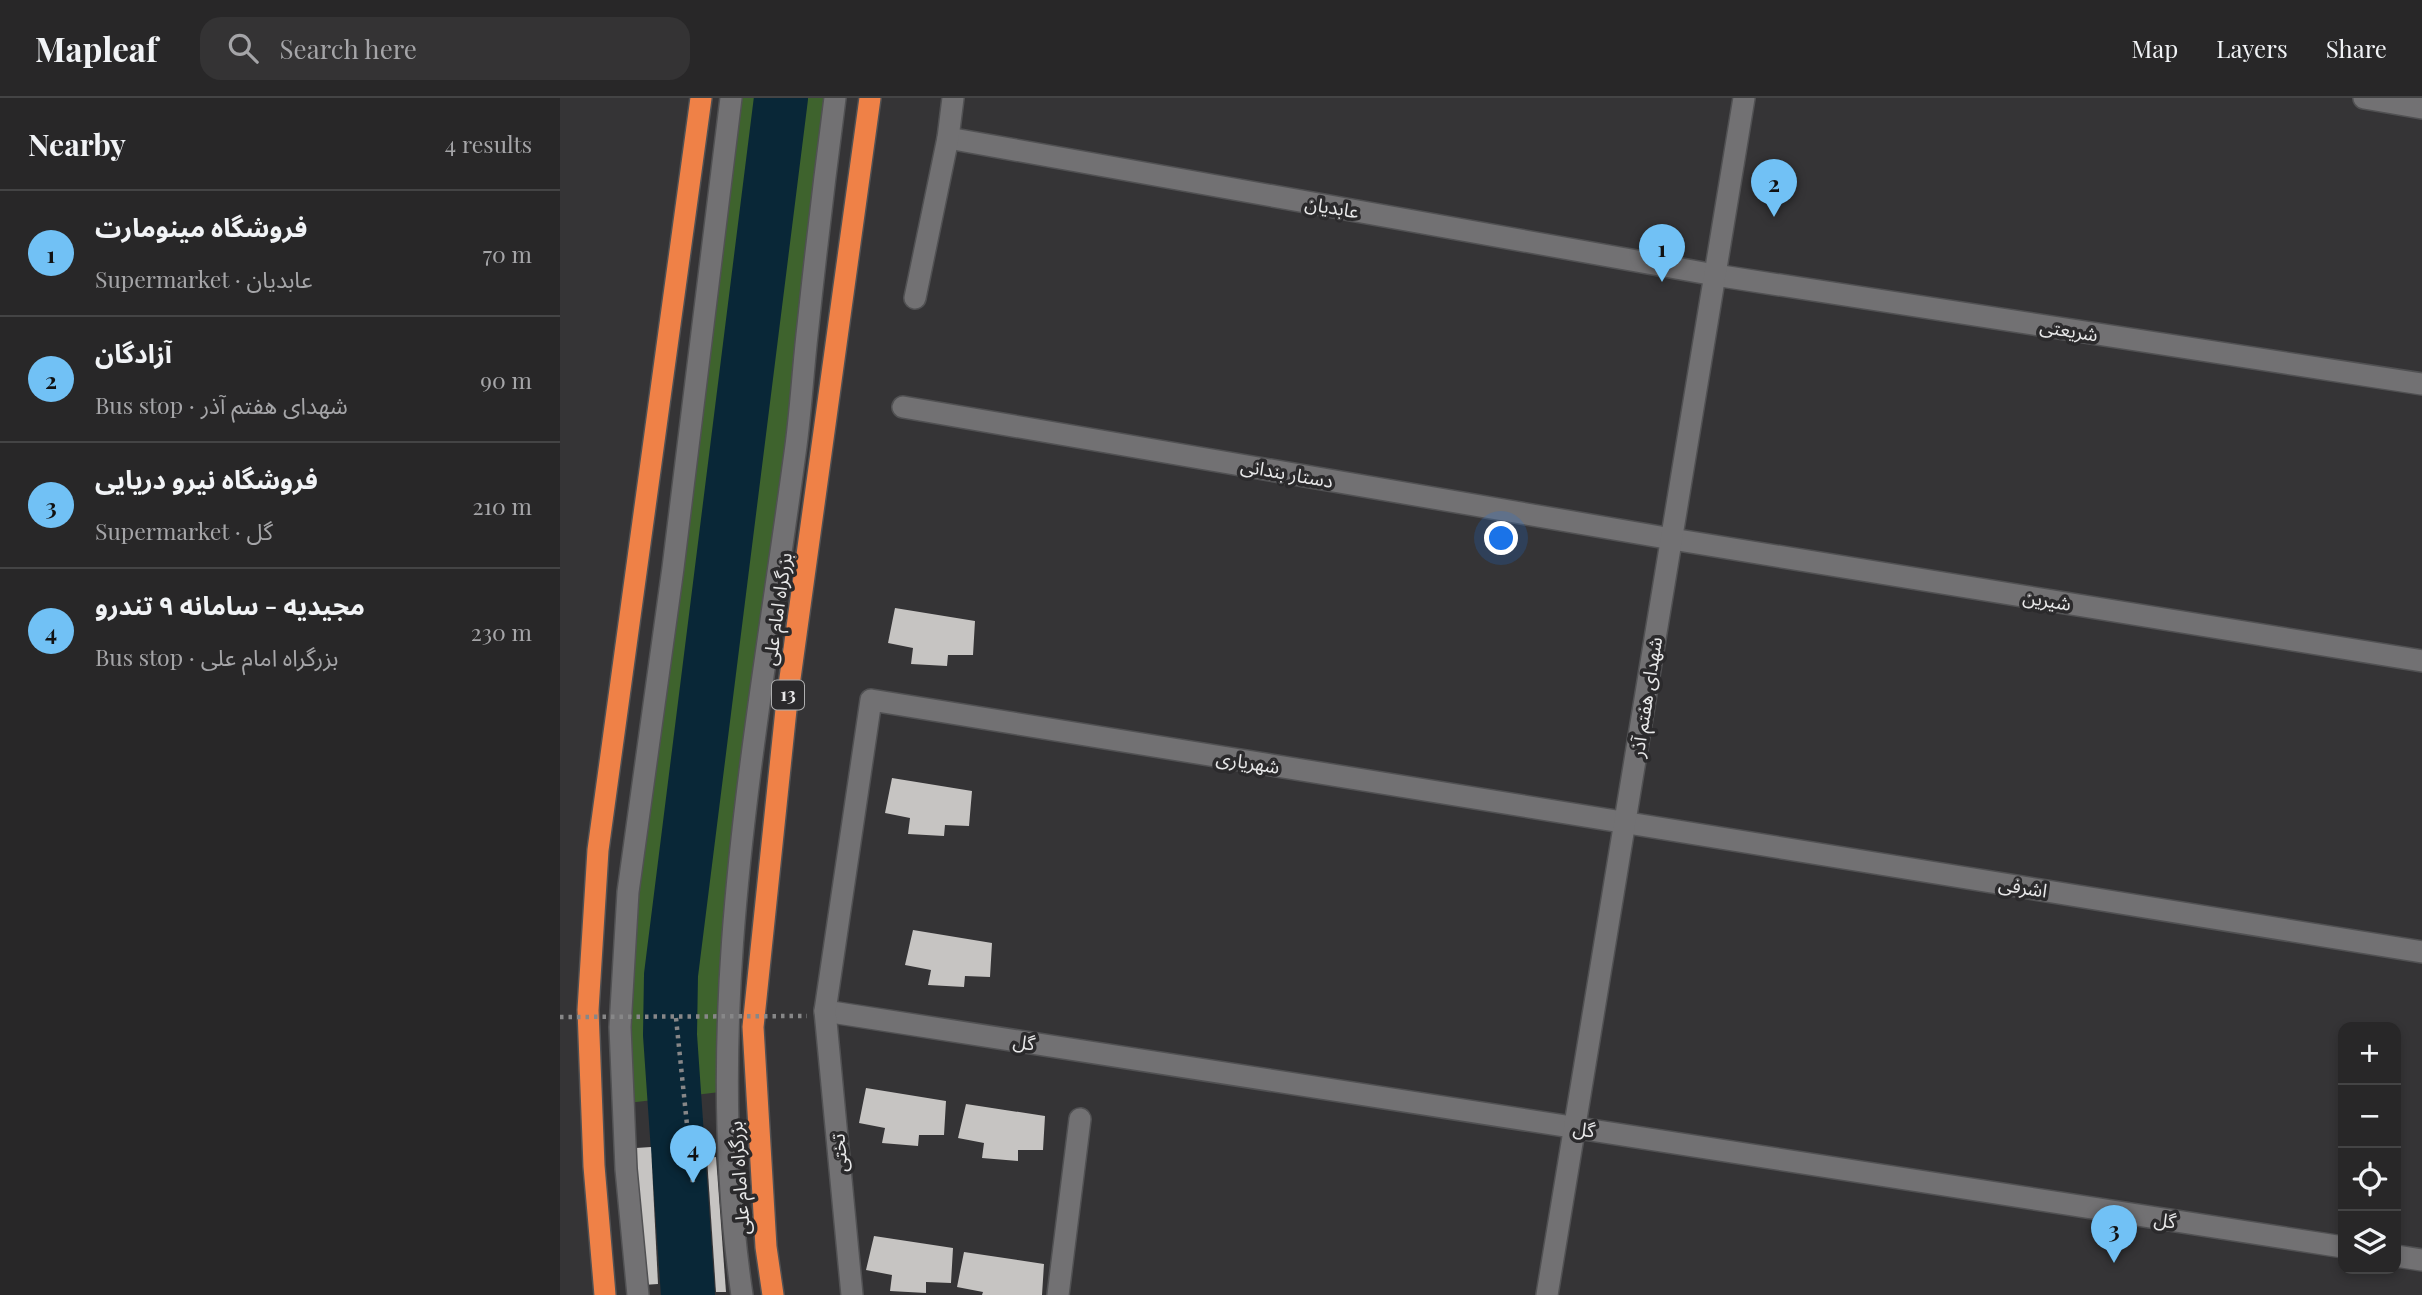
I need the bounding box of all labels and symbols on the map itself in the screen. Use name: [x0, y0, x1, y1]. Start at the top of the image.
pin: 2: [1751, 159, 1797, 217]
street label: عابدیان: [1303, 188, 1361, 224]
pin: 1: [1639, 224, 1685, 282]
street label: شریعتی: [2038, 312, 2100, 346]
street label: دستار بندانی: [1239, 451, 1336, 493]
your location: [1484, 521, 1518, 555]
street label: بزرگراه امام علی: [755, 551, 800, 667]
street label: شیرین: [2021, 582, 2073, 616]
street label: شهدای هفتم آذر: [1623, 635, 1670, 760]
road number: 13: [772, 680, 804, 710]
street label: شهریاری: [1214, 743, 1282, 779]
street label: اشرفی: [1997, 869, 2049, 903]
street label: گل: [1011, 1026, 1038, 1056]
street label: گل: [1571, 1113, 1598, 1143]
street label: بزرگراه امام علی: [721, 1120, 758, 1236]
pin: 4: [670, 1125, 716, 1183]
street label: تختی: [823, 1133, 853, 1174]
street label: گل: [2152, 1204, 2179, 1234]
pin: 3: [2091, 1205, 2137, 1263]

